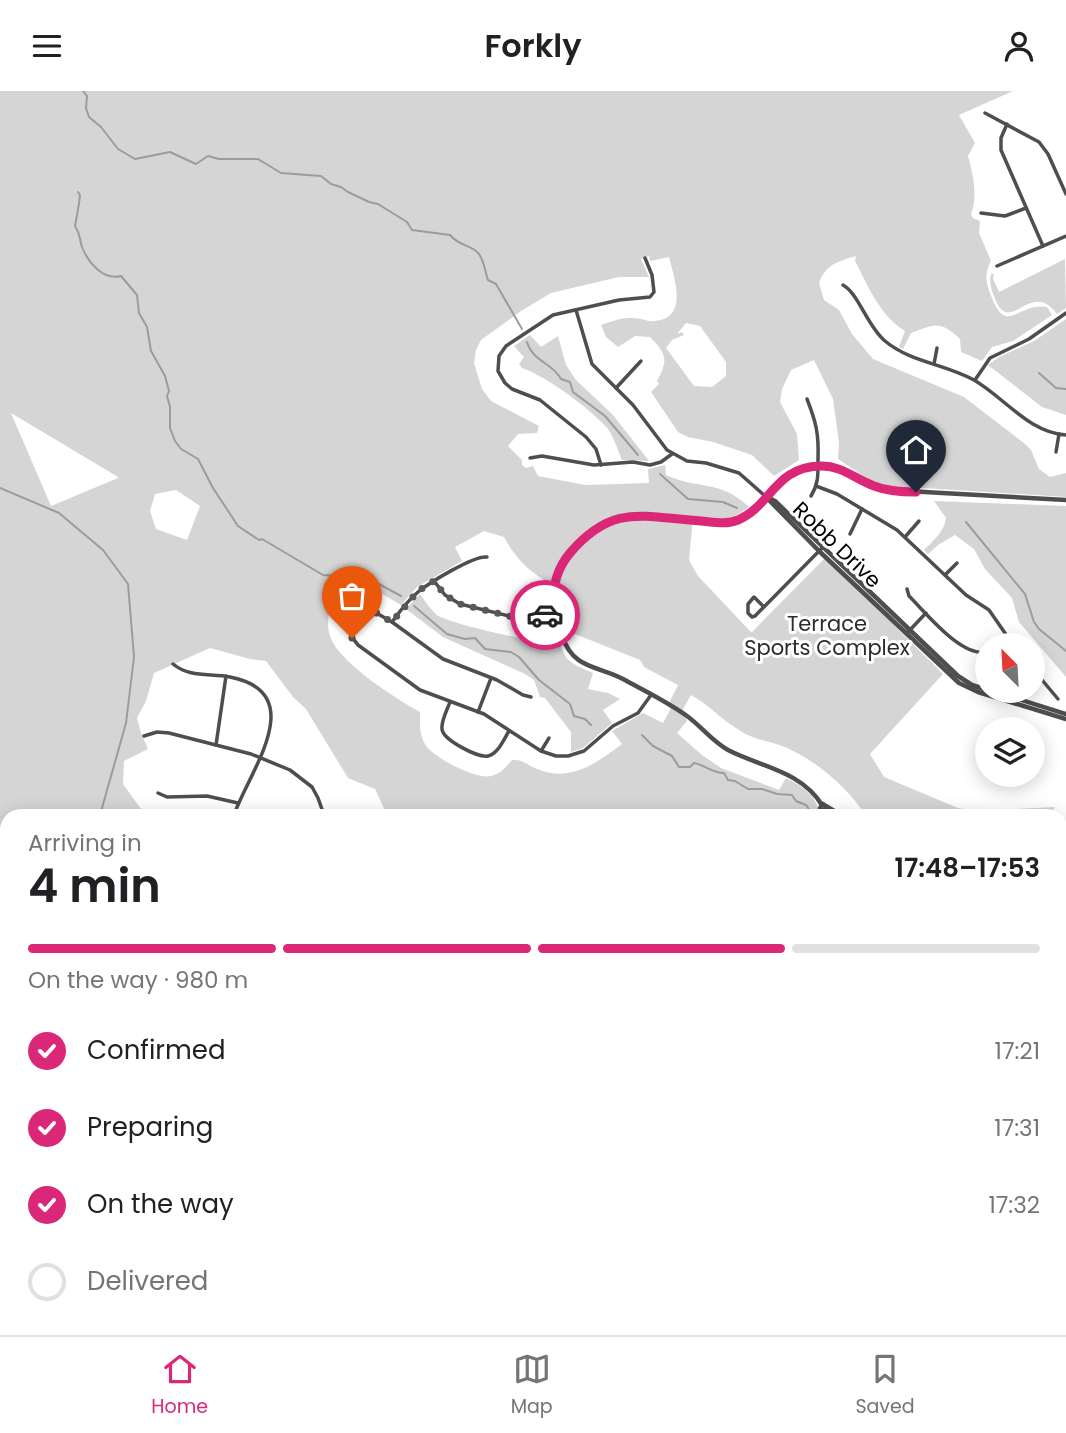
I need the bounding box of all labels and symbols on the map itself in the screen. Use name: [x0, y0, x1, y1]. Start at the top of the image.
pin: [886, 420, 946, 492]
street label: Robb Drive: [787, 495, 888, 594]
pin: [322, 566, 382, 638]
courier: [510, 580, 580, 650]
park label: Terrace Sports Complex: [744, 609, 910, 662]
north arrow: [975, 633, 1045, 703]

